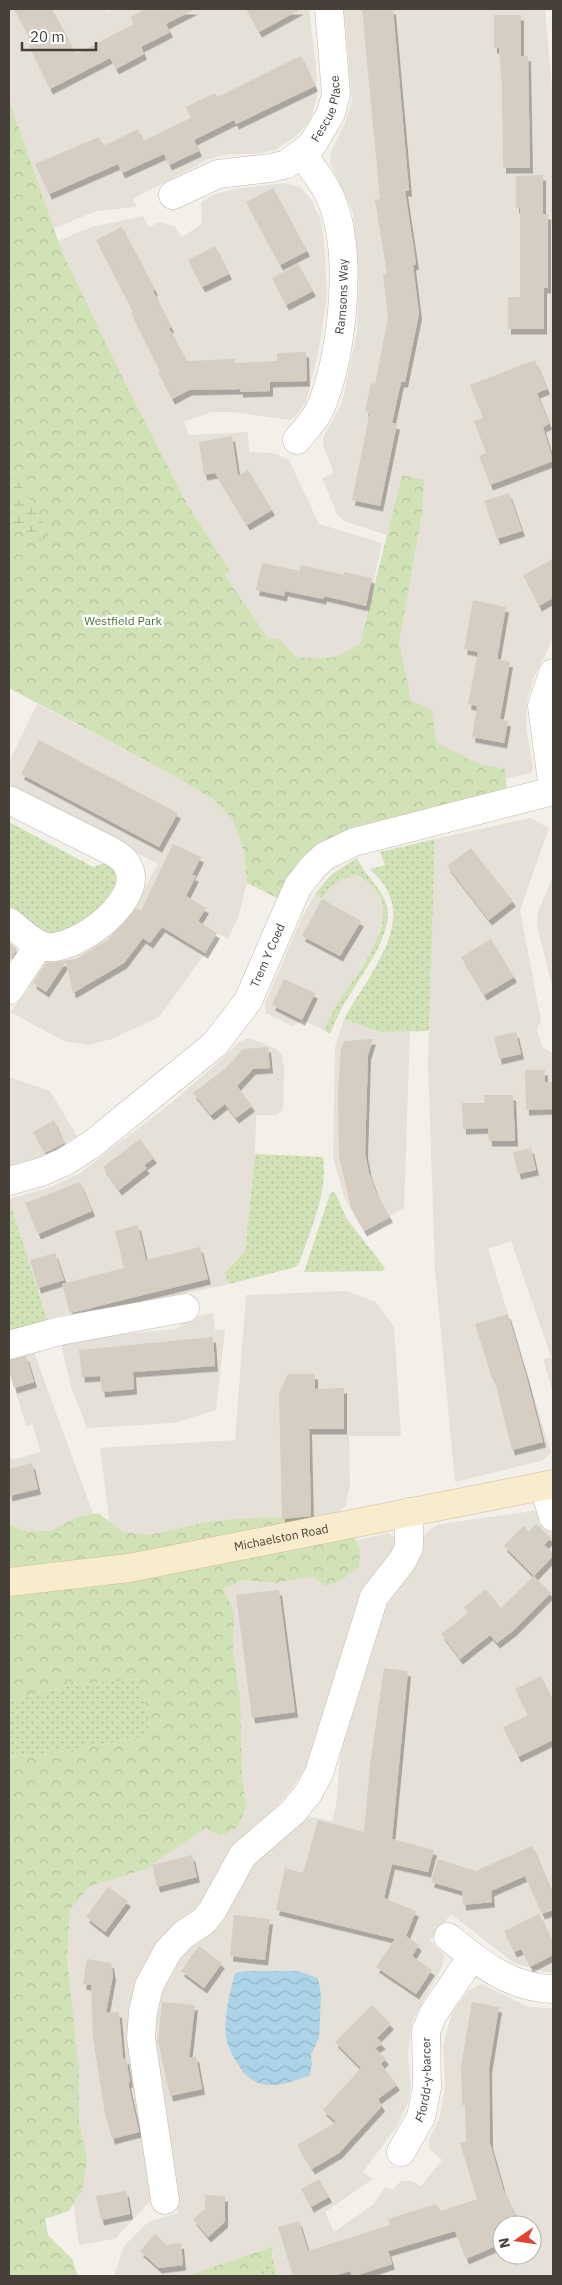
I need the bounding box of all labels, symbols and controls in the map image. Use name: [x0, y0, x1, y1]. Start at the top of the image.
scale bar: [22, 20, 96, 52]
text: 20 m: [30, 27, 65, 46]
street label: Fescue Place: [308, 74, 343, 144]
street label: Ramsons Way: [331, 258, 351, 335]
park label: Westfield Park: [84, 613, 163, 628]
street label: Trem Y Coed: [247, 921, 288, 990]
street label: Michaelston Road: [233, 1521, 330, 1554]
street label: Ffordd-y-barcer: [412, 2036, 434, 2125]
north arrow: [492, 2215, 542, 2265]
text: N: [494, 2236, 514, 2250]

